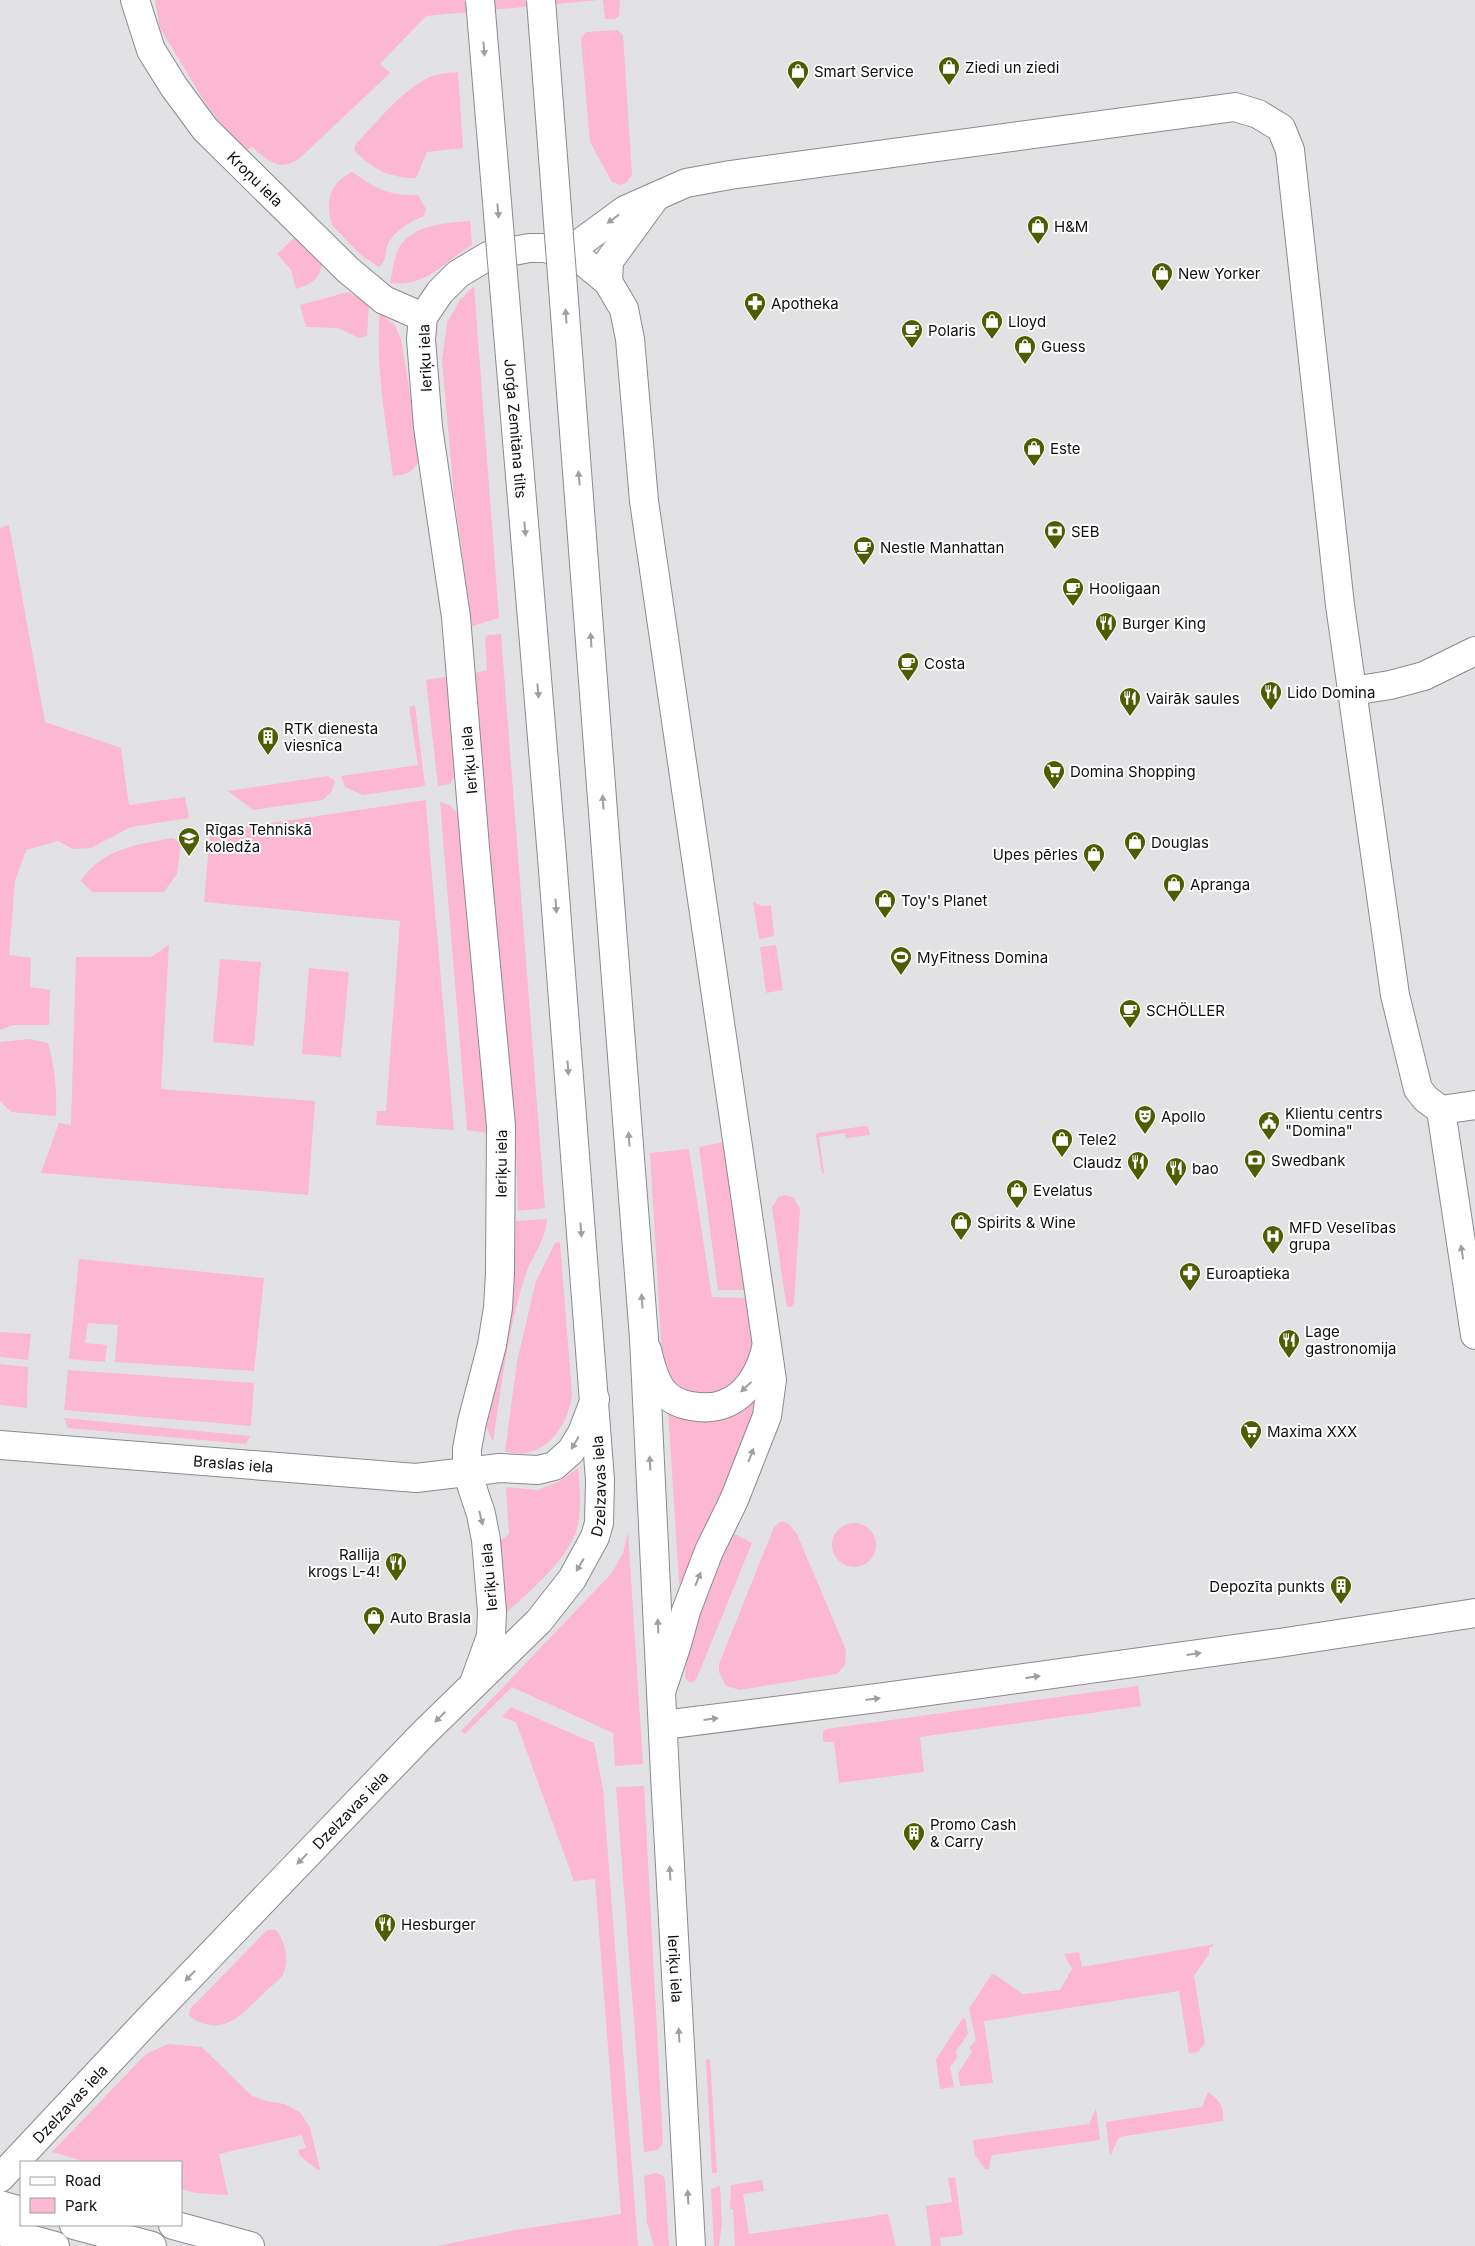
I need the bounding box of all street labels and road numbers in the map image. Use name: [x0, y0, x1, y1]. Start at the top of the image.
street label: Kroņu iela: [223, 147, 287, 210]
street label: Ieriķu iela: [414, 324, 436, 392]
street label: Jorģa Zemitāna tilts: [501, 358, 531, 499]
street label: Ieriķu iela: [457, 725, 481, 795]
street label: Ieriķu iela: [491, 1129, 510, 1198]
street label: Dzelzavas iela: [586, 1435, 610, 1539]
street label: Braslas iela: [192, 1451, 274, 1476]
street label: Ieriķu iela: [477, 1542, 501, 1612]
street label: Dzelzavas iela: [308, 1767, 392, 1853]
street label: Ieriķu iela: [664, 1934, 687, 2003]
street label: Dzelzavas iela: [28, 2060, 111, 2147]

